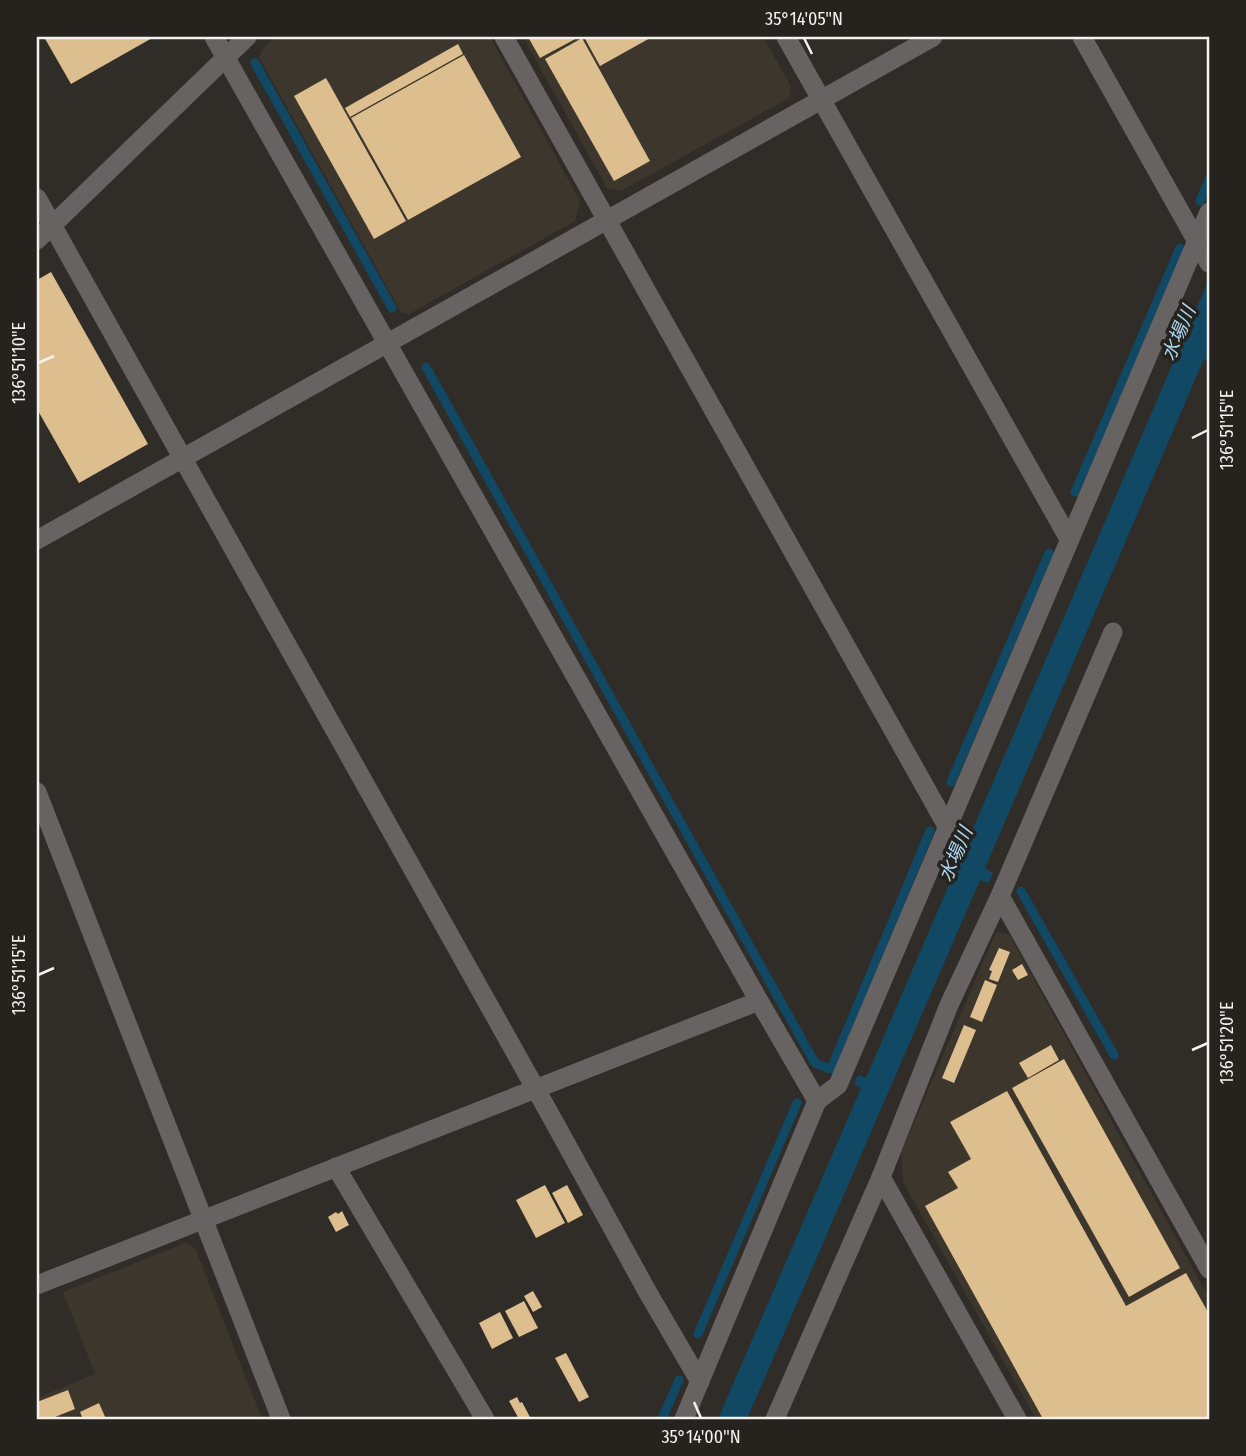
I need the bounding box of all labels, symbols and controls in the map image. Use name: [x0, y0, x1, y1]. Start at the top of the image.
text: 35°14'05"N: [765, 8, 843, 30]
water label: 水場川: [1157, 301, 1201, 364]
text: 136°51'10"E: [8, 322, 30, 404]
text: 136°51'15"E: [1216, 390, 1238, 470]
water label: 水場川: [934, 822, 978, 885]
text: 136°51'15"E: [8, 935, 30, 1015]
text: 136°51'20"E: [1216, 1002, 1238, 1084]
text: 35°14'00"N: [661, 1426, 741, 1448]

